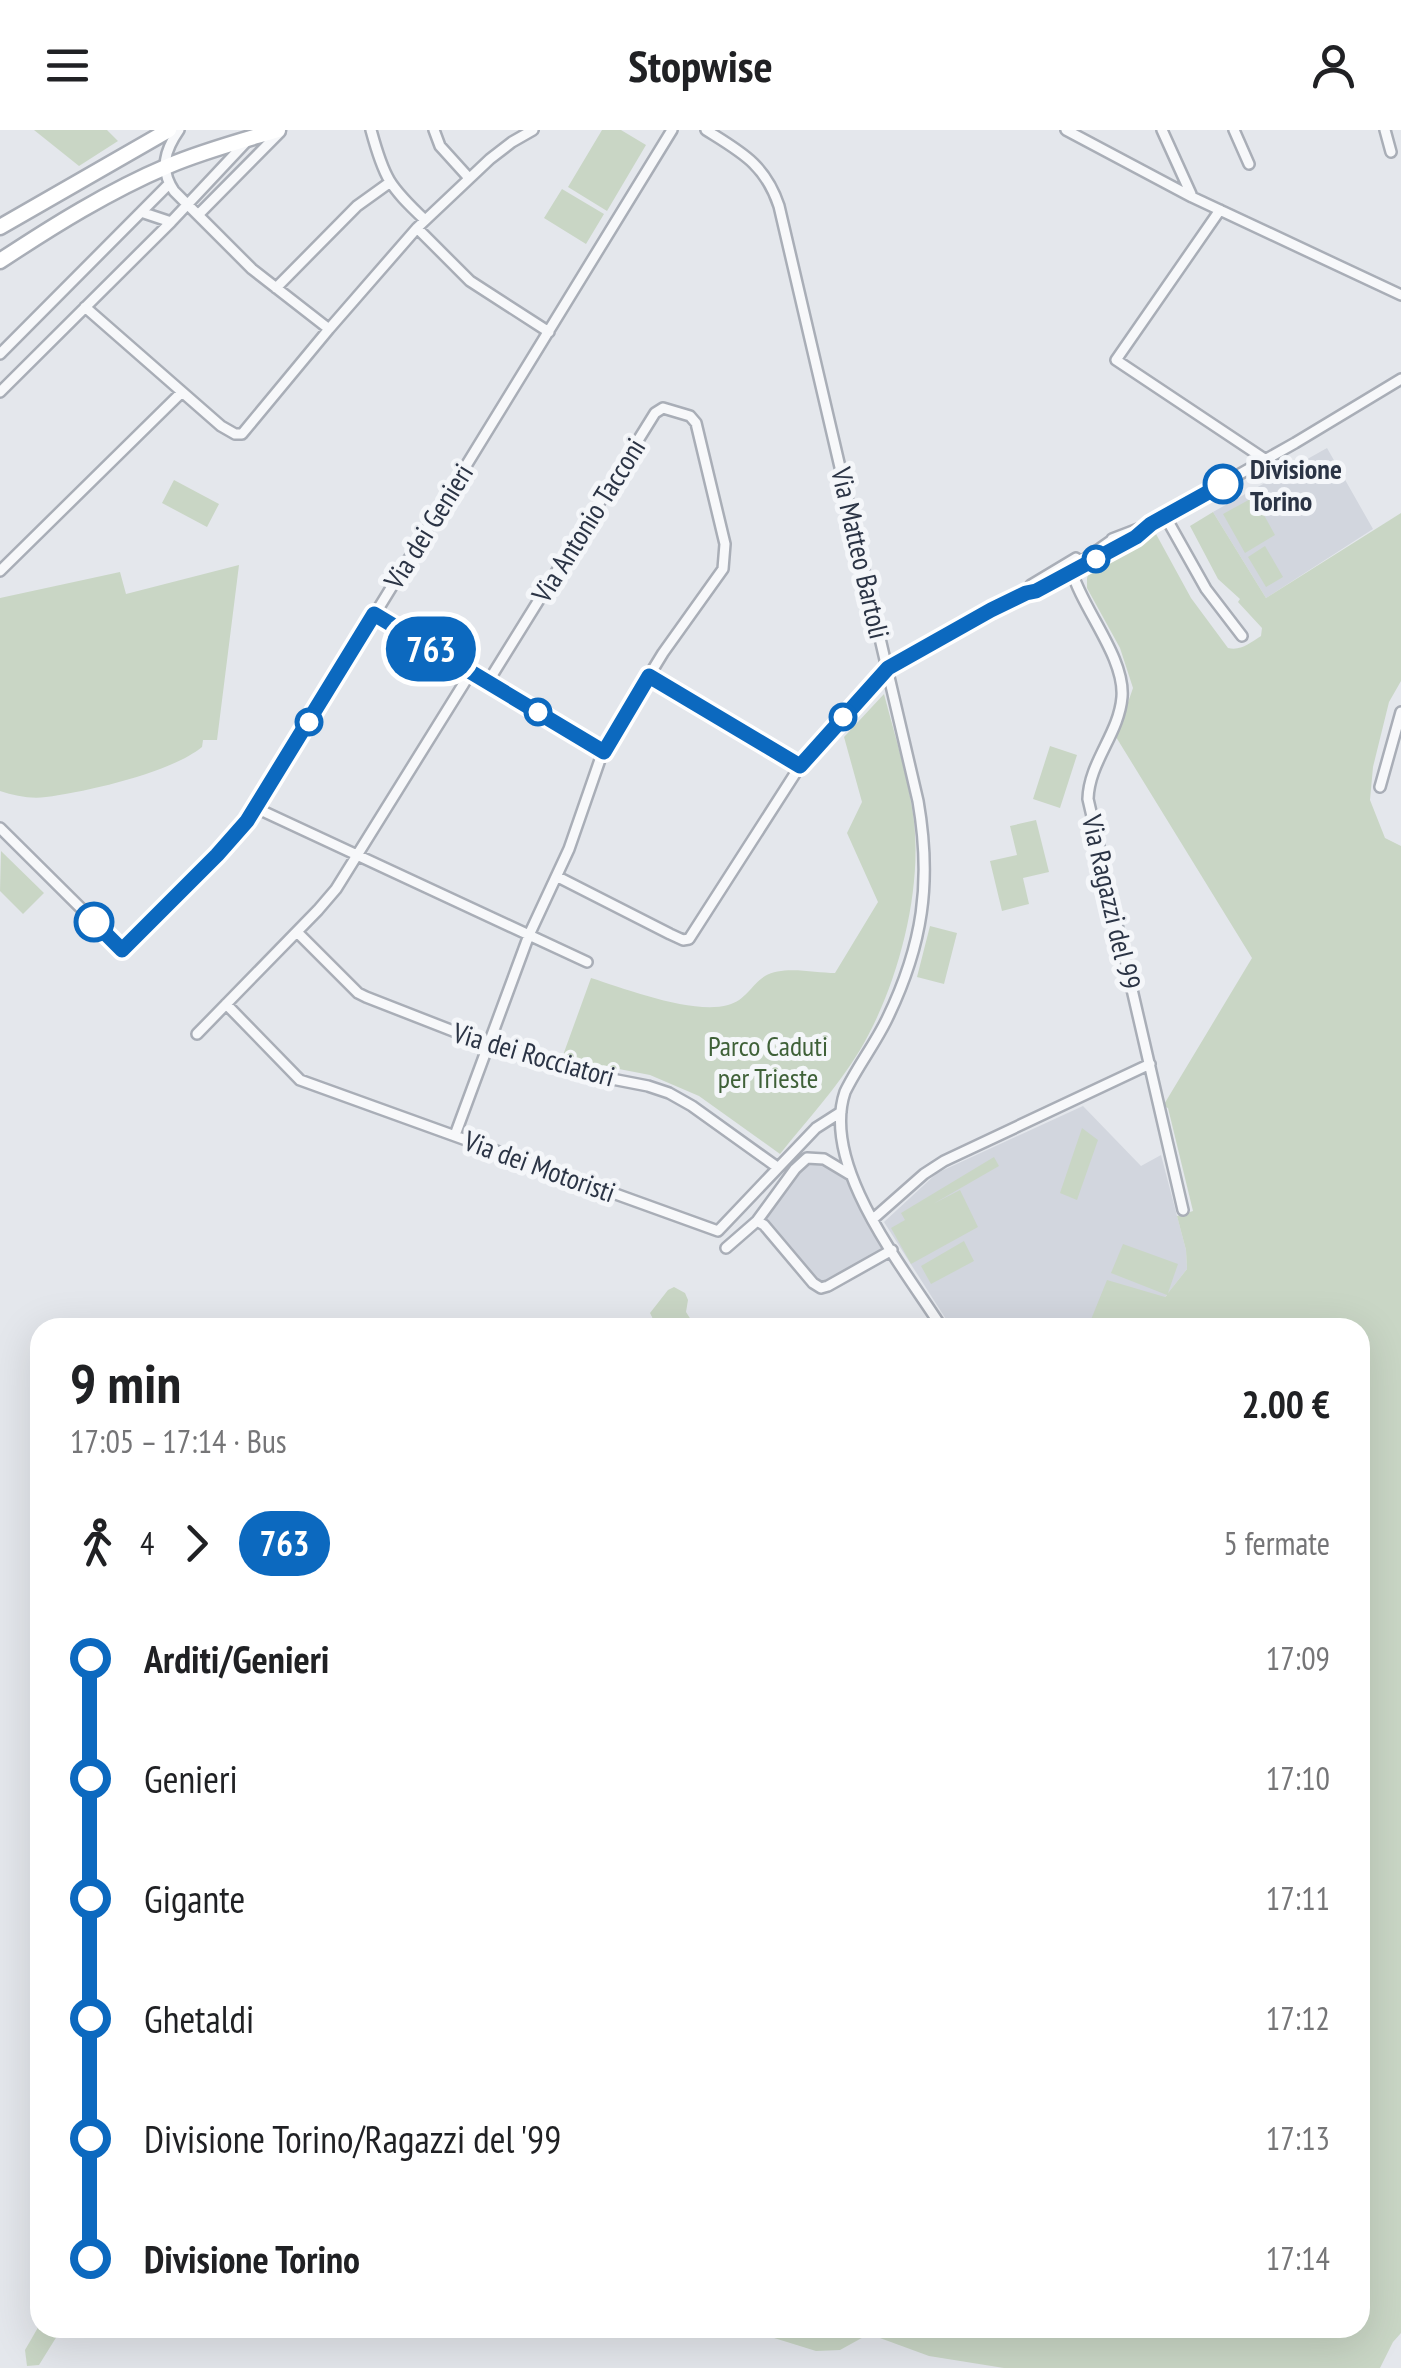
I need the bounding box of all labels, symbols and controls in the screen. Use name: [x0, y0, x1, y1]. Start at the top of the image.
text: Stopwise: [628, 36, 773, 94]
icon: menu: [40, 38, 95, 93]
icon: person: [1306, 38, 1361, 93]
street label: Via Antonio Tacconi: [522, 431, 653, 610]
place label: Divisione Torino: [1250, 450, 1342, 519]
street label: Via dei Genieri: [374, 456, 481, 596]
street label: Via Matteo Bartoli: [823, 463, 899, 642]
marker: Divisione Torino: [1204, 465, 1242, 503]
unlabelled marker: [1083, 546, 1109, 572]
line badge: 763: [374, 616, 488, 682]
text: 763: [406, 626, 456, 672]
unlabelled marker: [525, 699, 551, 725]
unlabelled marker: [830, 704, 856, 730]
unlabelled marker: [296, 709, 322, 735]
street label: Via Ragazzi del 99: [1074, 810, 1150, 993]
unlabelled marker: [75, 903, 113, 941]
street label: Via dei Rocciatori: [448, 1013, 619, 1095]
park label: Parco Caduti per Trieste: [708, 1027, 828, 1096]
street label: Via dei Motoristi: [458, 1121, 621, 1210]
text: 9 min: [70, 1347, 181, 1418]
text: 2.00 €: [1241, 1379, 1330, 1428]
text: 17:05 – 17:14 · Bus: [70, 1420, 287, 1462]
icon: walk: [70, 1516, 125, 1571]
icon: forward: [169, 1516, 224, 1571]
text: 763: [259, 1520, 310, 1566]
text: 4: [140, 1522, 154, 1564]
text: 5 fermate: [1223, 1522, 1330, 1564]
text: Arditi/Genieri: [144, 1634, 329, 1683]
text: 17:09: [1266, 1637, 1330, 1679]
text: Genieri: [144, 1754, 238, 1803]
text: 17:10: [1266, 1757, 1330, 1799]
text: Gigante: [144, 1874, 245, 1923]
text: 17:11: [1266, 1877, 1330, 1919]
text: Ghetaldi: [144, 1994, 254, 2043]
text: 17:12: [1266, 1997, 1330, 2039]
text: Divisione Torino/Ragazzi del '99: [144, 2114, 561, 2163]
text: 17:13: [1266, 2117, 1330, 2159]
text: Divisione Torino: [144, 2234, 360, 2283]
text: 17:14: [1266, 2237, 1330, 2279]

